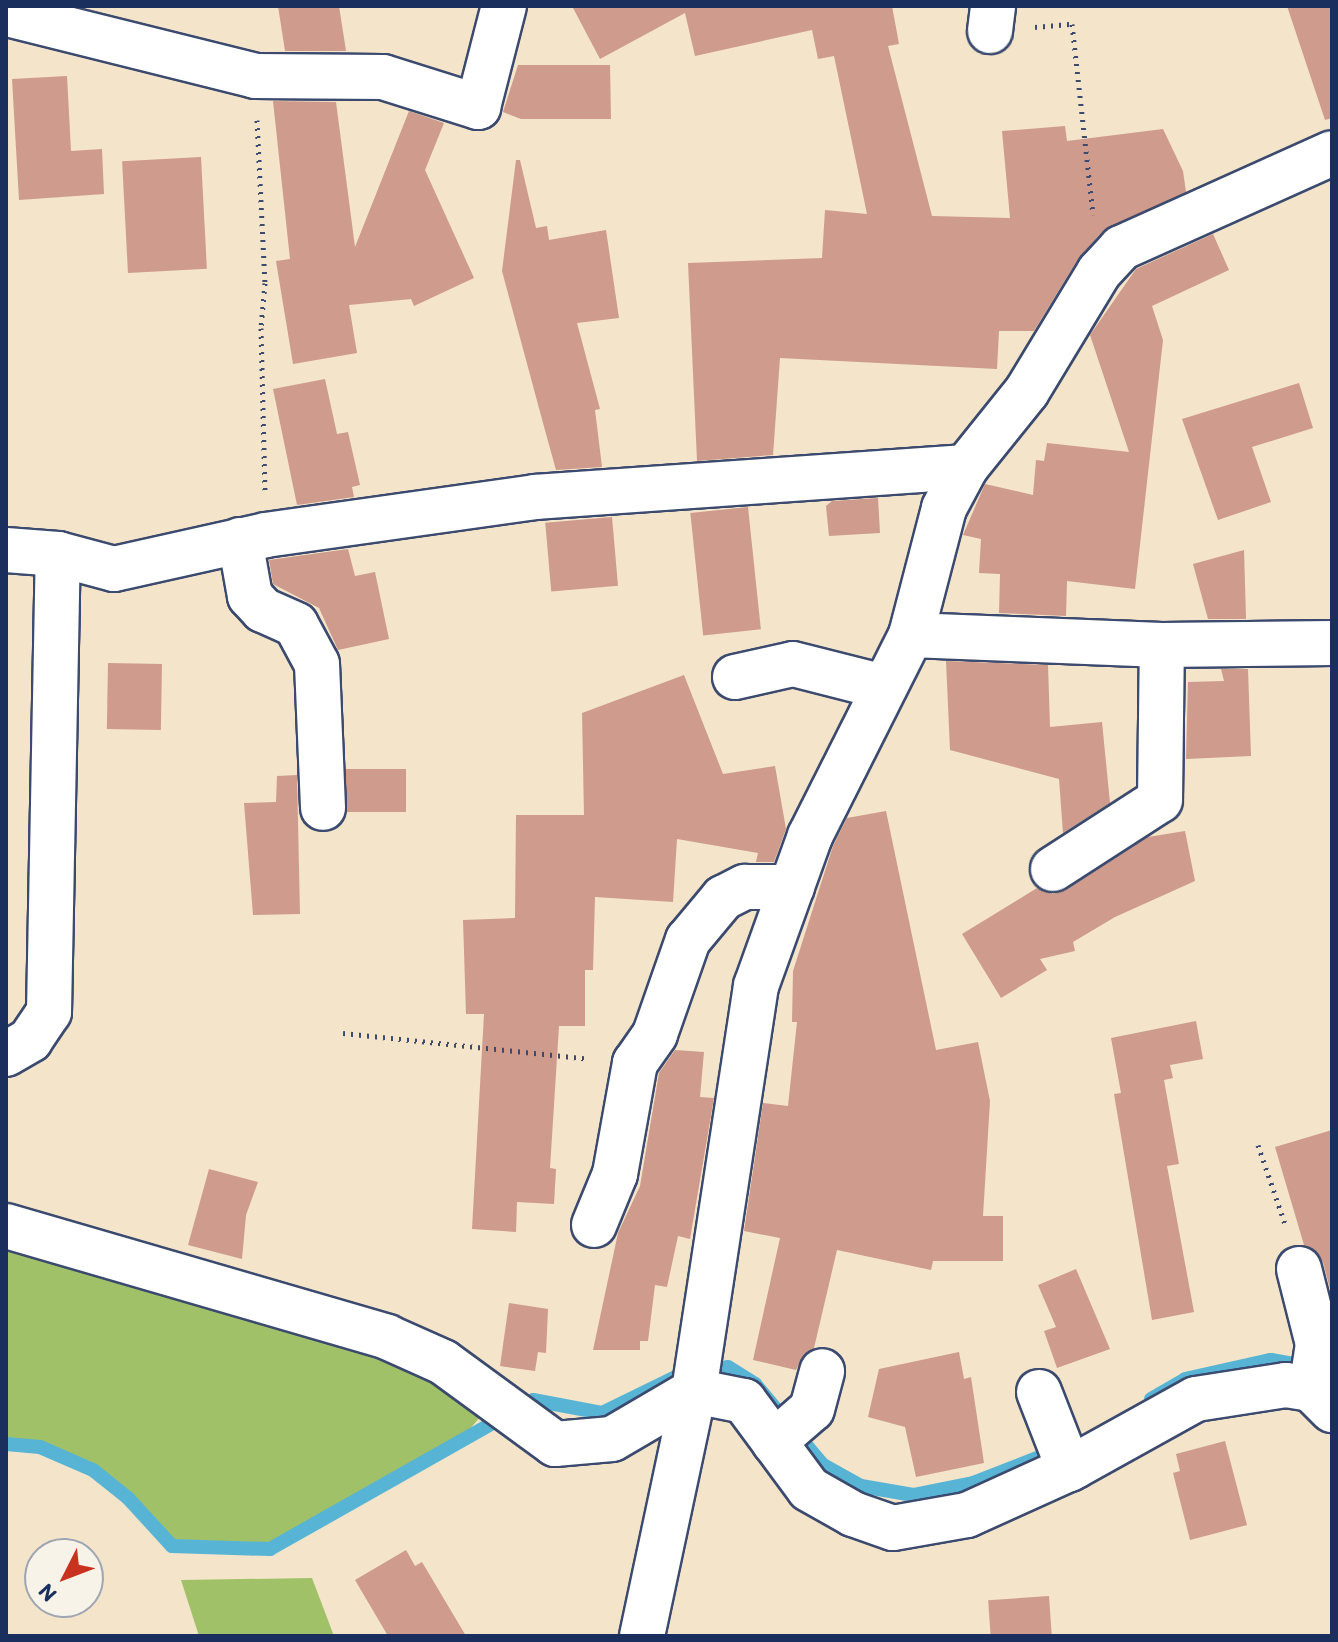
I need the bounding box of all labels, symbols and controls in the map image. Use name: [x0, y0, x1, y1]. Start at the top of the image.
north arrow: [24, 1538, 104, 1618]
text: N: [32, 1579, 62, 1608]

